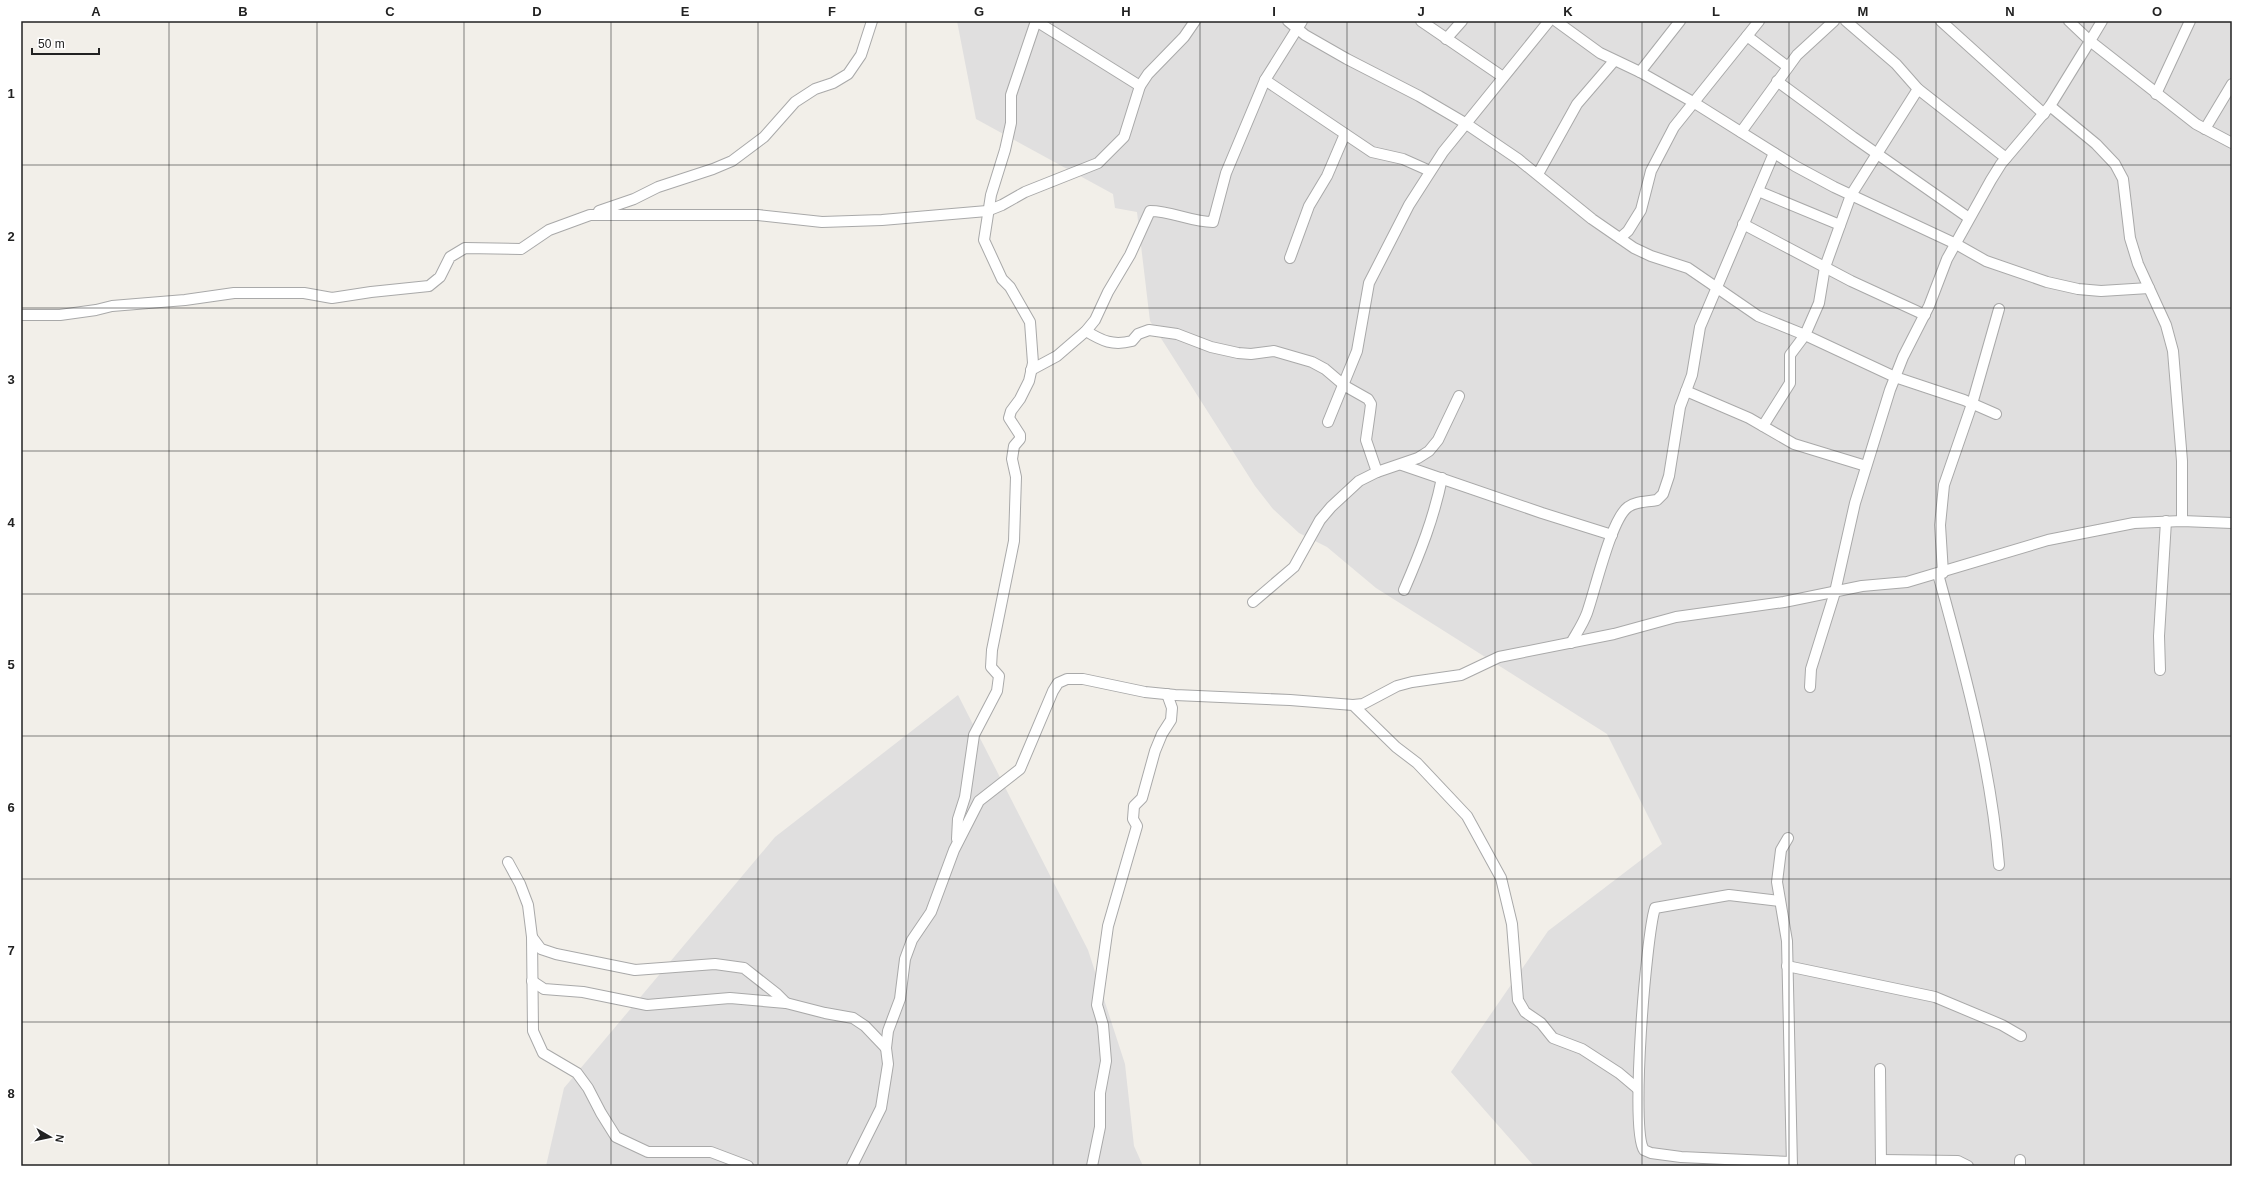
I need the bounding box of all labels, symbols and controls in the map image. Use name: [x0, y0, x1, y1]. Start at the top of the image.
text: A: [91, 4, 101, 19]
text: B: [238, 4, 248, 19]
text: C: [385, 4, 395, 19]
text: D: [532, 4, 542, 19]
text: E: [681, 4, 690, 19]
text: F: [828, 4, 836, 19]
text: G: [974, 4, 984, 19]
text: H: [1121, 4, 1131, 19]
text: I: [1272, 4, 1276, 19]
text: J: [1417, 4, 1425, 19]
text: K: [1563, 4, 1573, 19]
text: L: [1712, 4, 1720, 19]
text: M: [1858, 4, 1868, 19]
text: N: [2005, 4, 2015, 19]
text: O: [2152, 4, 2162, 19]
scale bar: [32, 30, 99, 56]
text: 50 m: [38, 37, 65, 51]
text: 1: [7, 86, 15, 101]
text: 2: [7, 229, 15, 244]
text: 3: [7, 372, 15, 387]
text: 4: [7, 515, 15, 530]
text: 5: [7, 657, 15, 672]
text: 6: [7, 800, 15, 815]
text: 7: [7, 943, 15, 958]
text: 8: [7, 1086, 15, 1101]
north arrow: [30, 1117, 70, 1157]
text: N: [53, 1134, 66, 1143]

